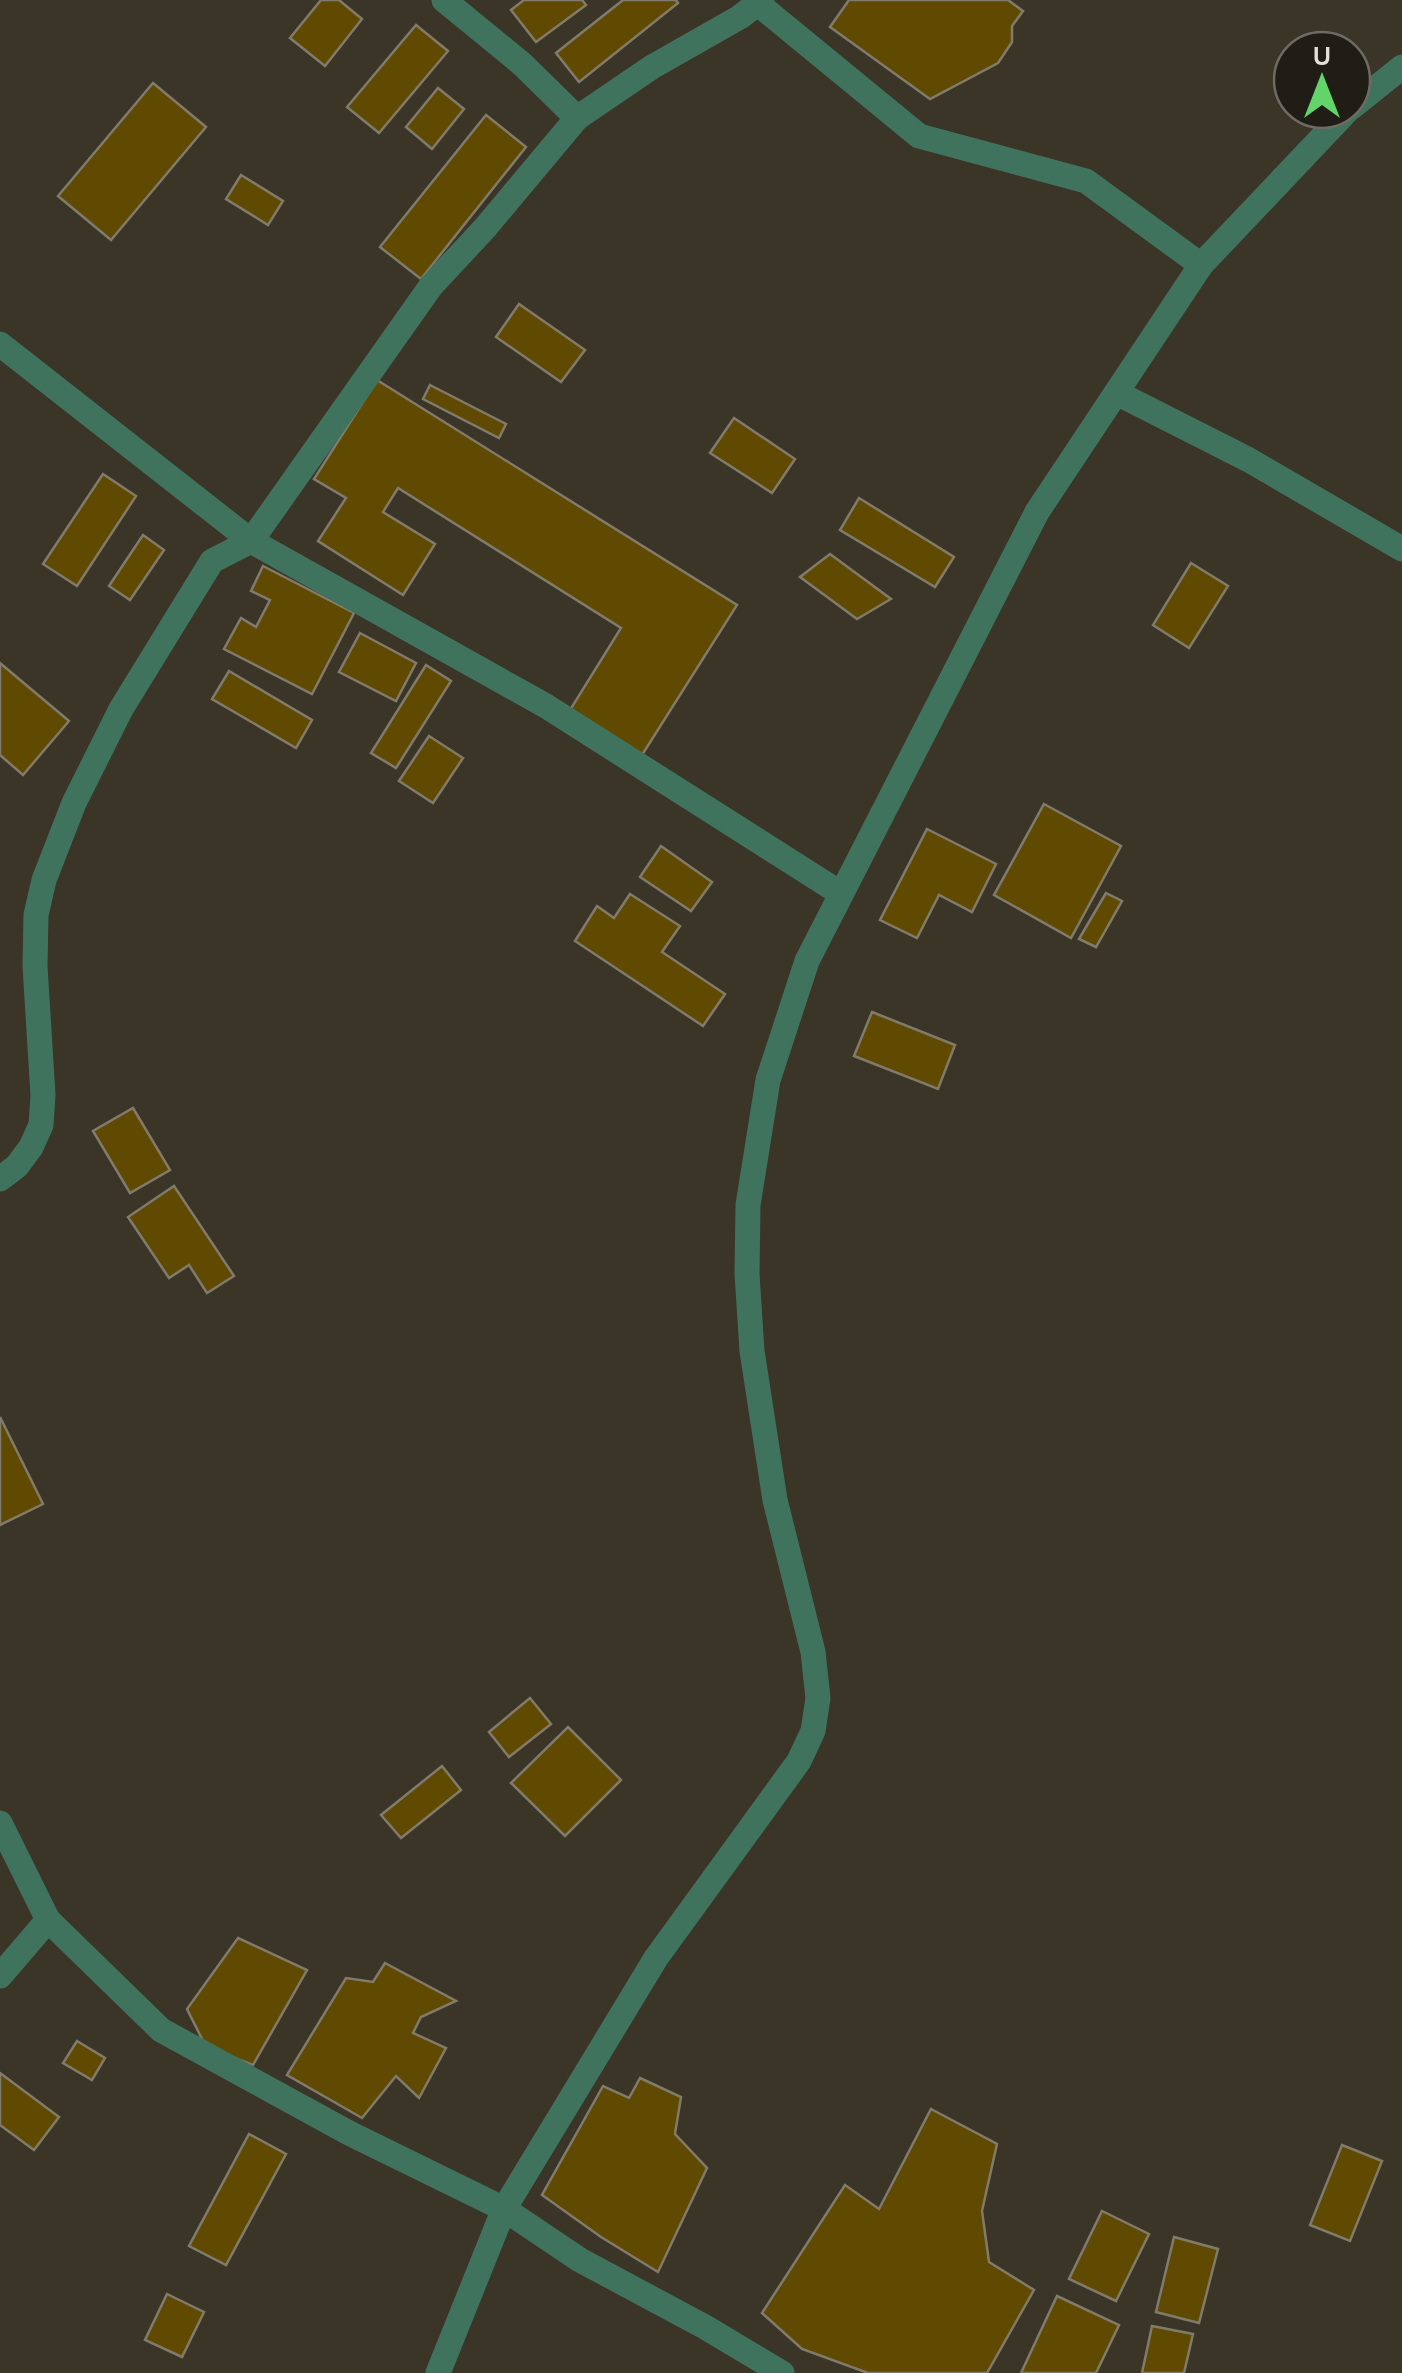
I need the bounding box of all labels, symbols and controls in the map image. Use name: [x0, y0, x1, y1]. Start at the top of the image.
north arrow: [1272, 30, 1372, 130]
text: U: [1312, 39, 1332, 72]

